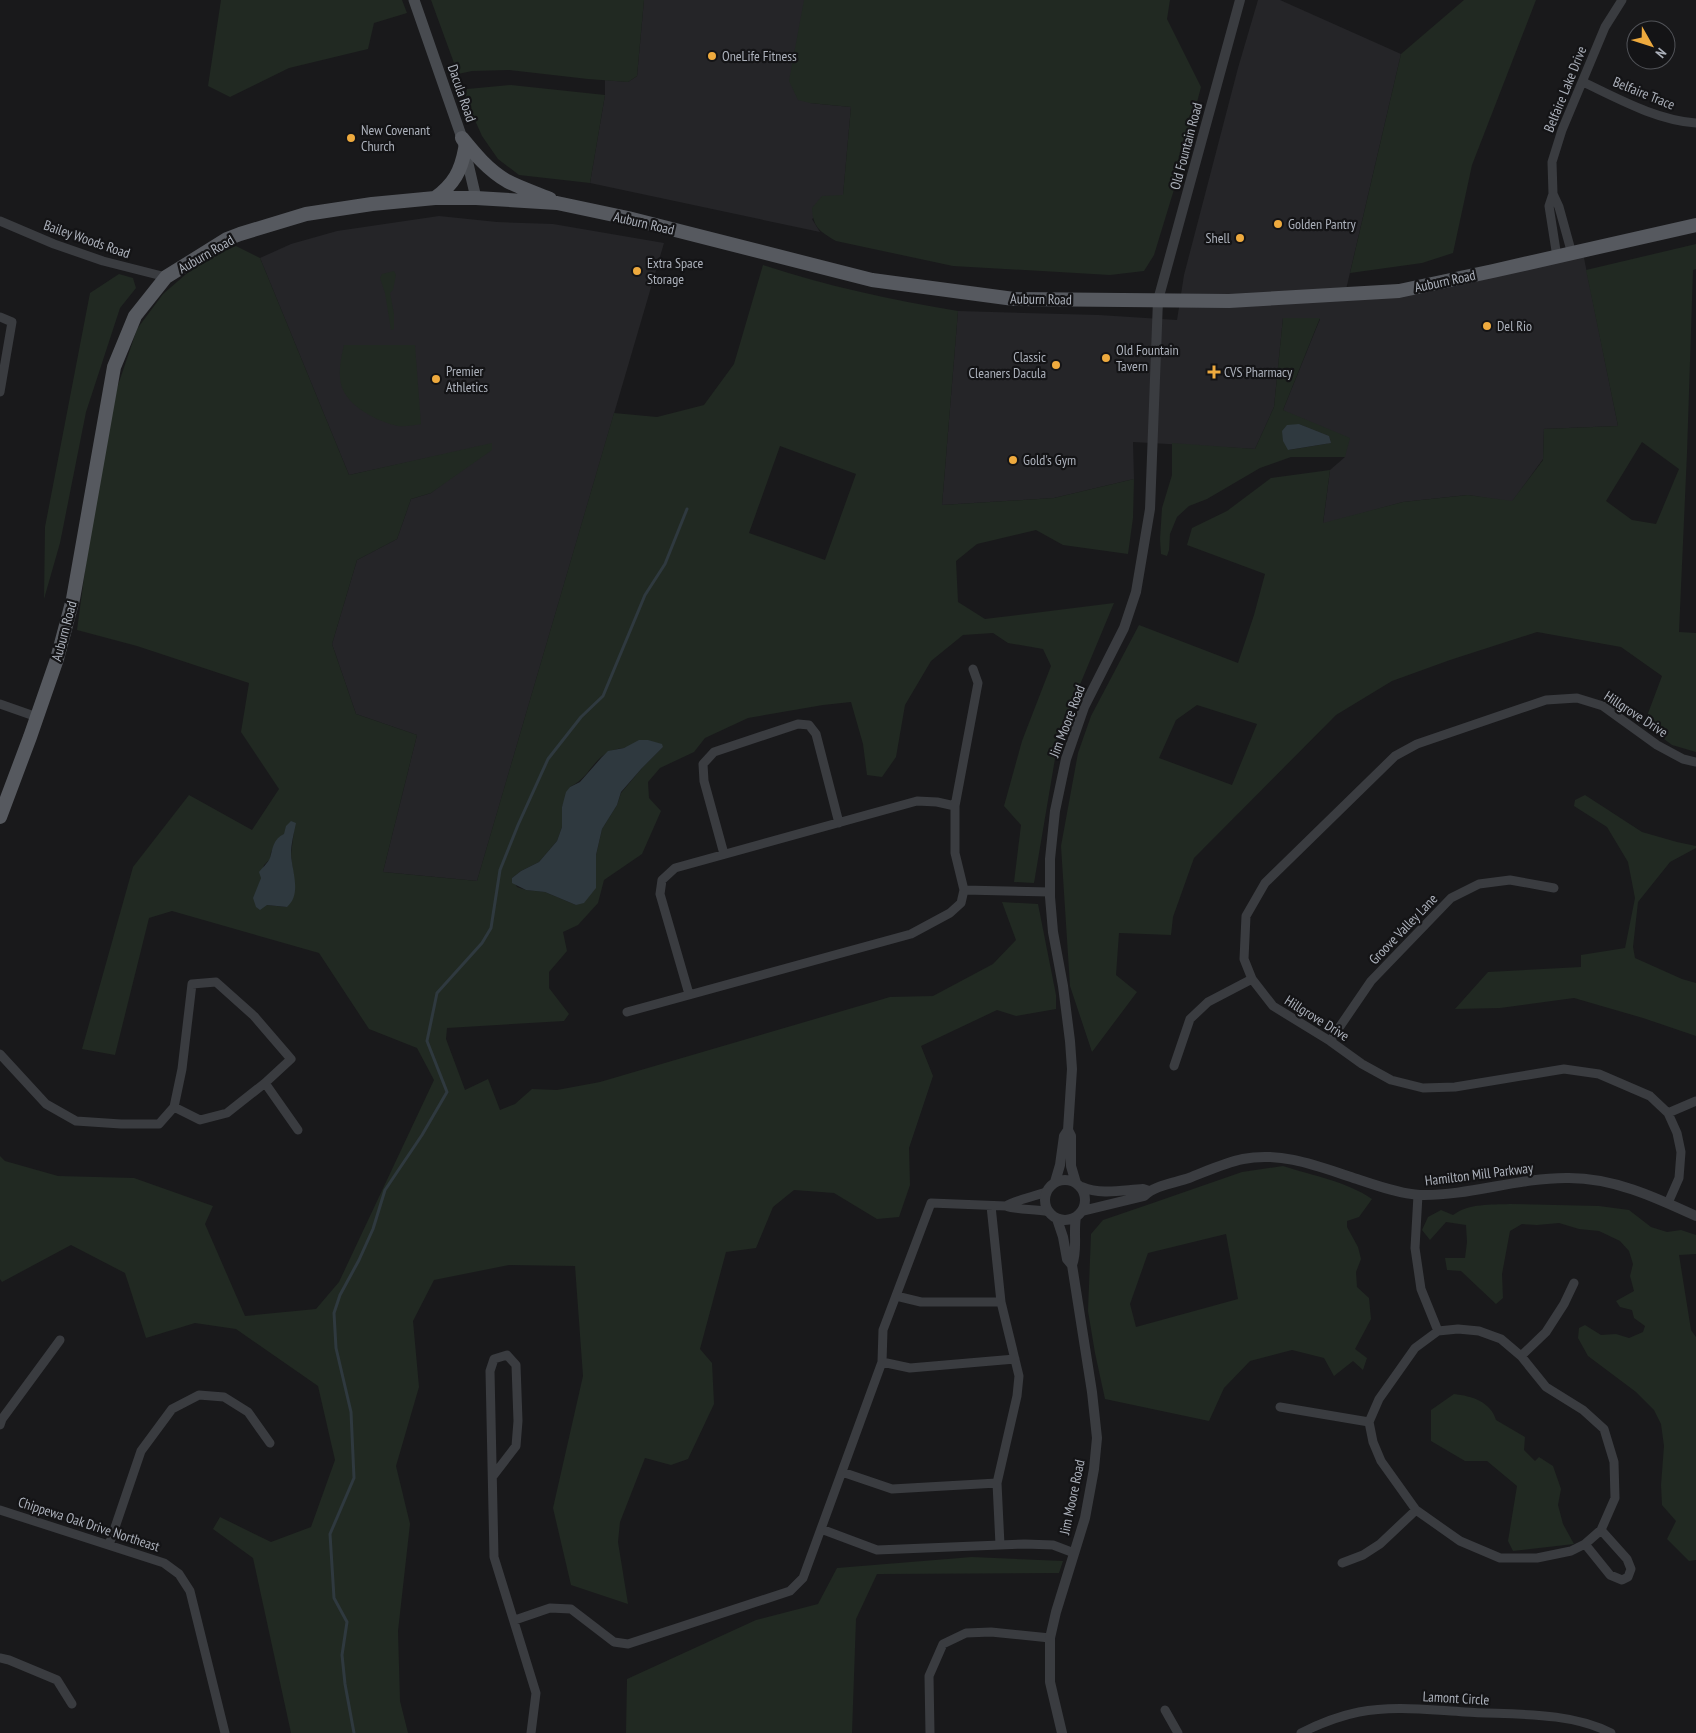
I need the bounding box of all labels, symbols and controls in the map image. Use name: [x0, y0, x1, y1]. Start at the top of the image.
north arrow: [1626, 20, 1676, 70]
street label: Belfaire Lake Drive: [1540, 43, 1590, 135]
text: N: [1652, 45, 1670, 62]
place label: OneLife Fitness: [722, 47, 797, 65]
marker: OneLife Fitness: [706, 50, 718, 62]
street label: Dacula Road: [444, 62, 480, 124]
street label: Belfaire Trace: [1610, 72, 1678, 114]
street label: Old Fountain Road: [1166, 100, 1206, 192]
place label: New Covenant Church: [361, 121, 430, 155]
marker: New Covenant Church: [345, 132, 357, 144]
street label: Auburn Road: [612, 207, 676, 239]
place label: Golden Pantry: [1288, 215, 1357, 233]
street label: Bailey Woods Road: [41, 216, 133, 262]
marker: Golden Pantry: [1272, 218, 1284, 230]
place label: Shell: [1206, 229, 1231, 247]
street label: Auburn Road: [175, 231, 237, 277]
marker: Shell: [1234, 232, 1246, 244]
place label: Extra Space Storage: [647, 254, 703, 288]
marker: Extra Space Storage: [631, 265, 643, 277]
street label: Auburn Road: [1413, 266, 1477, 296]
street label: Auburn Road: [1010, 289, 1072, 309]
place label: Del Rio: [1497, 317, 1532, 335]
marker: Del Rio: [1481, 320, 1493, 332]
place label: Old Fountain Tavern: [1116, 341, 1179, 375]
place label: Classic Cleaners Dacula: [969, 348, 1046, 382]
marker: Old Fountain Tavern: [1100, 352, 1112, 364]
marker: Classic Cleaners Dacula: [1050, 359, 1062, 371]
place label: Premier Athletics: [446, 362, 488, 396]
place label: CVS Pharmacy: [1224, 363, 1293, 381]
marker: CVS Pharmacy: [1208, 366, 1220, 378]
marker: Premier Athletics: [430, 373, 442, 385]
place label: Gold's Gym: [1023, 451, 1076, 469]
marker: Gold's Gym: [1007, 454, 1019, 466]
street label: Auburn Road: [47, 599, 81, 663]
street label: Jim Moore Road: [1045, 682, 1089, 761]
street label: Hillgrove Drive: [1601, 687, 1671, 741]
street label: Groove Valley Lane: [1365, 890, 1441, 968]
street label: Hillgrove Drive: [1281, 991, 1353, 1045]
street label: Hamilton Mill Parkway: [1424, 1158, 1535, 1190]
street label: Jim Moore Road: [1055, 1458, 1089, 1537]
street label: Chippewa Oak Drive Northeast: [16, 1493, 162, 1555]
street label: Lamont Circle: [1422, 1687, 1490, 1709]

